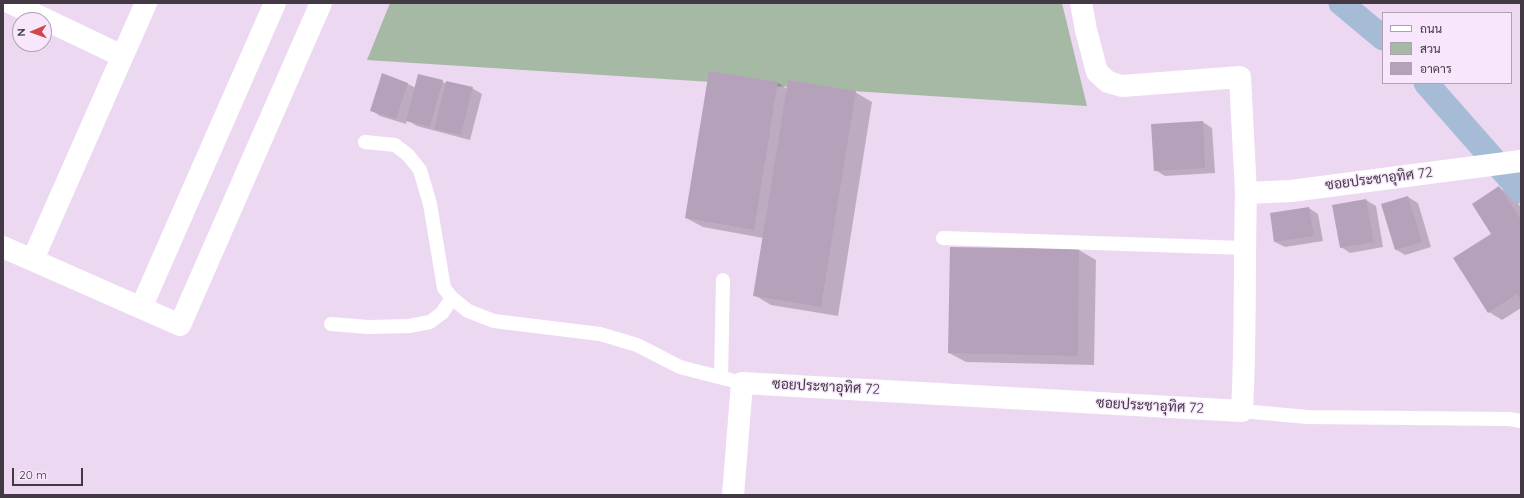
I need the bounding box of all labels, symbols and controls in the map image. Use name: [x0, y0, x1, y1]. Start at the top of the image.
north arrow: [12, 12, 52, 52]
legend: [1382, 12, 1512, 84]
text: ถนน: [1420, 21, 1442, 36]
text: N: [14, 28, 28, 37]
text: สวน: [1420, 41, 1441, 56]
text: อาคาร: [1420, 61, 1452, 76]
street label: ซอยประชาอุทิศ 72: [1324, 164, 1434, 194]
street label: ซอยประชาอุทิศ 72: [772, 376, 880, 398]
street label: ซอยประชาอุทิศ 72: [1096, 395, 1204, 417]
scale bar: [14, 460, 85, 486]
text: 20 m: [19, 467, 47, 482]

